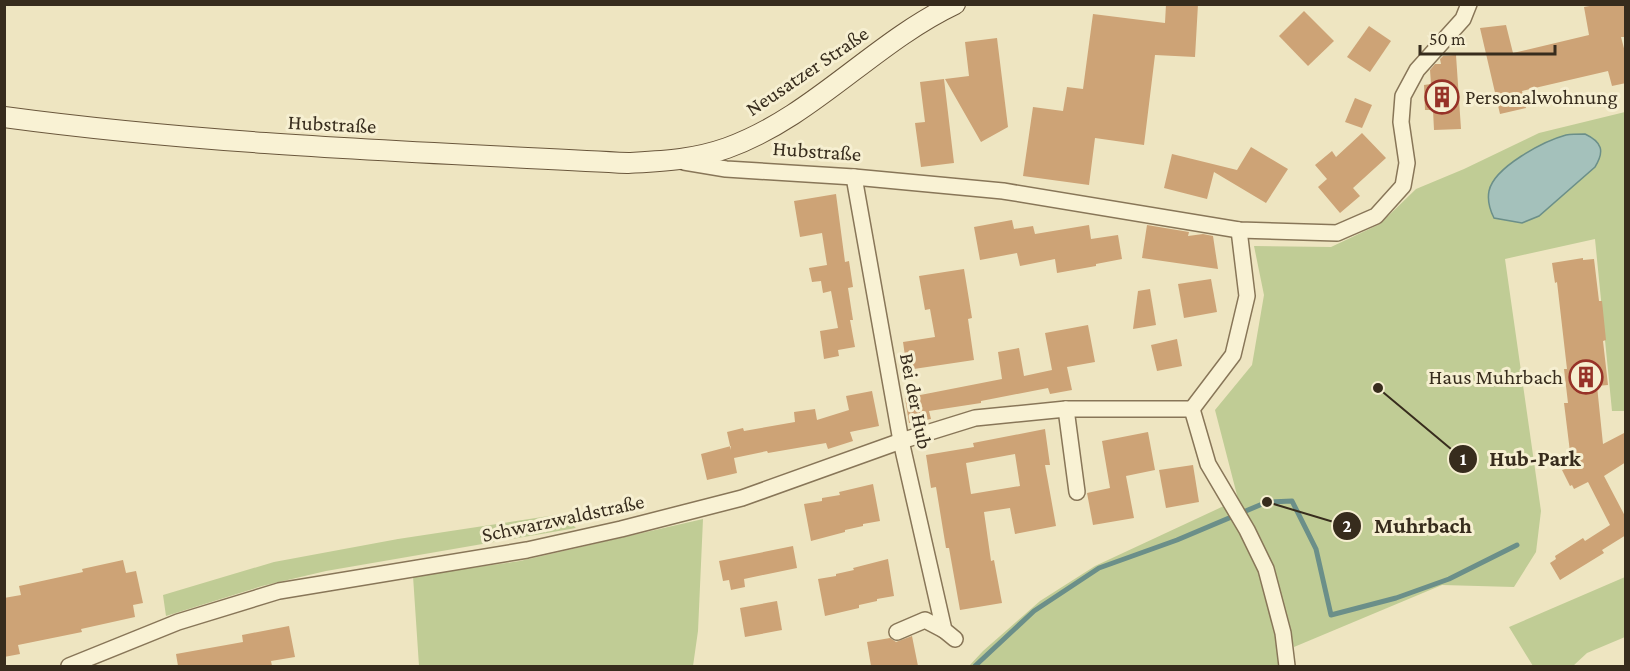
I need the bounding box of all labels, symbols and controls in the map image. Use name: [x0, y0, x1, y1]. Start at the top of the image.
scale bar: [1420, 18, 1555, 56]
street label: Neusatzer Straße: [741, 21, 873, 121]
text: 50 m: [1429, 29, 1466, 49]
building icon: Personalwohnung: [1424, 79, 1460, 115]
place label: Personalwohnung: [1465, 85, 1618, 109]
street label: Hubstraße: [287, 110, 377, 138]
street label: Hubstraße: [772, 136, 862, 166]
street label: Bei der Hub: [895, 351, 937, 451]
building icon: Haus Muhrbach: [1568, 359, 1604, 395]
place label: Haus Muhrbach: [1429, 365, 1563, 389]
callout: Hub-Park: [1448, 439, 1593, 479]
text: Hub-Park: [1489, 446, 1582, 471]
text: 1: [1460, 449, 1467, 469]
street label: Schwarzwaldstraße: [480, 489, 646, 547]
callout: Muhrbach: [1332, 506, 1484, 546]
text: Muhrbach: [1374, 513, 1472, 538]
text: 2: [1342, 516, 1352, 536]

